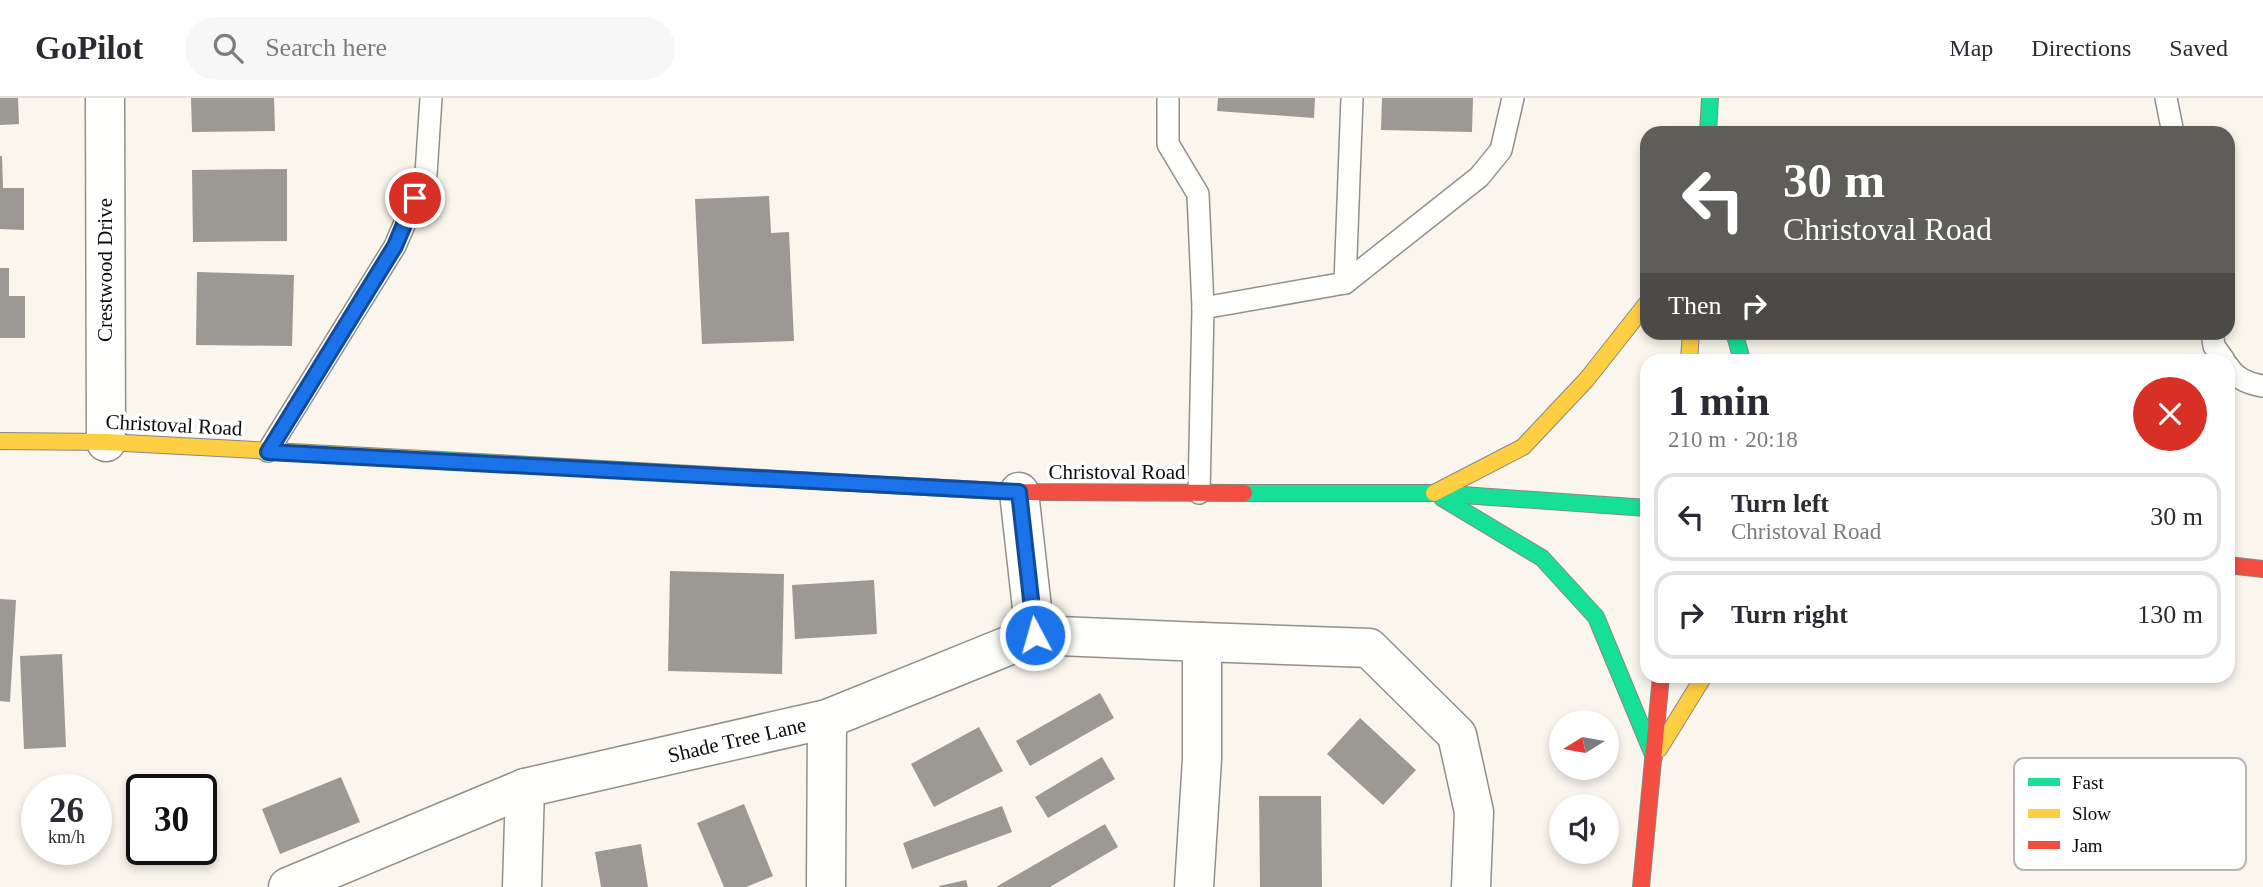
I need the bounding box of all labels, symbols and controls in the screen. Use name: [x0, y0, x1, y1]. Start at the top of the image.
search box: [185, 17, 675, 80]
icon: search: [209, 29, 247, 67]
text: GoPilot: [35, 30, 143, 66]
text: Search here: [265, 33, 387, 62]
text: Map: [1949, 35, 1993, 61]
text: Directions: [2031, 35, 2131, 61]
text: Saved: [2169, 35, 2228, 61]
text: 30 m: [1783, 153, 1885, 208]
icon: left: [1668, 154, 1759, 245]
pin: [385, 168, 445, 228]
icon: arrive: [396, 179, 434, 217]
street label: Crestwood Drive: [93, 198, 117, 342]
text: Christoval Road: [1783, 211, 1992, 247]
icon: right: [1735, 287, 1773, 325]
text: Then: [1668, 291, 1721, 320]
button: close: [2133, 377, 2207, 451]
text: 1 min: [1668, 378, 1770, 424]
street label: Christoval Road: [105, 409, 244, 441]
text: 210 m · 20:18: [1668, 427, 1798, 452]
street label: Christoval Road: [1048, 460, 1186, 484]
text: Turn left: [1731, 489, 1829, 518]
icon: left: [1672, 498, 1710, 536]
text: 30 m: [2150, 502, 2203, 531]
text: Christoval Road: [1731, 519, 1881, 544]
icon: right: [1672, 596, 1710, 634]
position arrow: [998, 598, 1072, 672]
text: Turn right: [1731, 600, 1848, 629]
text: 130 m: [2137, 600, 2203, 629]
north arrow: [1549, 710, 1619, 780]
map controls: [1549, 710, 1619, 864]
street label: Shade Tree Lane: [666, 712, 808, 768]
legend: [2014, 758, 2246, 870]
text: Fast: [2072, 772, 2104, 793]
speed limit sign: 30: [126, 774, 217, 865]
text: 26: [49, 791, 84, 830]
button: sound: [1549, 794, 1619, 864]
text: Slow: [2072, 803, 2111, 824]
text: km/h: [48, 827, 85, 847]
text: Jam: [2072, 835, 2103, 856]

